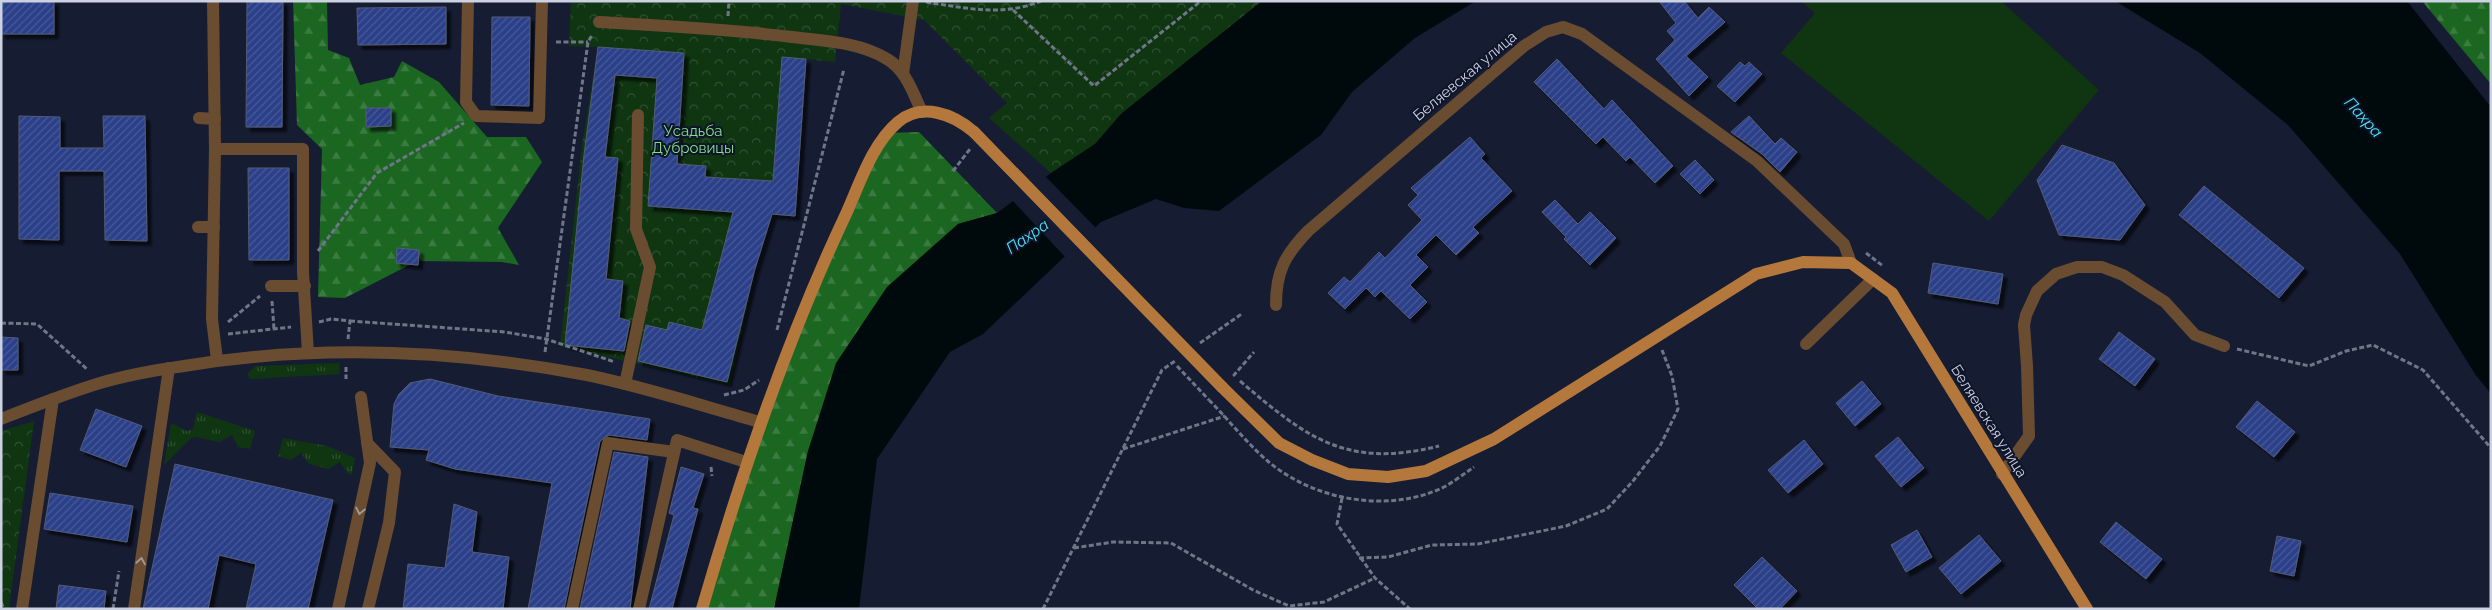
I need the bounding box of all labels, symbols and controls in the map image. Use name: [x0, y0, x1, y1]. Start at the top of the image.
street label: Беляевская улица: [1410, 27, 1520, 125]
water label: Пахра: [2341, 93, 2387, 142]
park label: Усадьба Дубровицы: [652, 122, 734, 157]
water label: Пахра: [1002, 215, 1053, 258]
street label: Беляевская улица: [1947, 361, 2031, 481]
one-way arrow: [355, 506, 365, 515]
one-way arrow: [136, 556, 146, 565]

